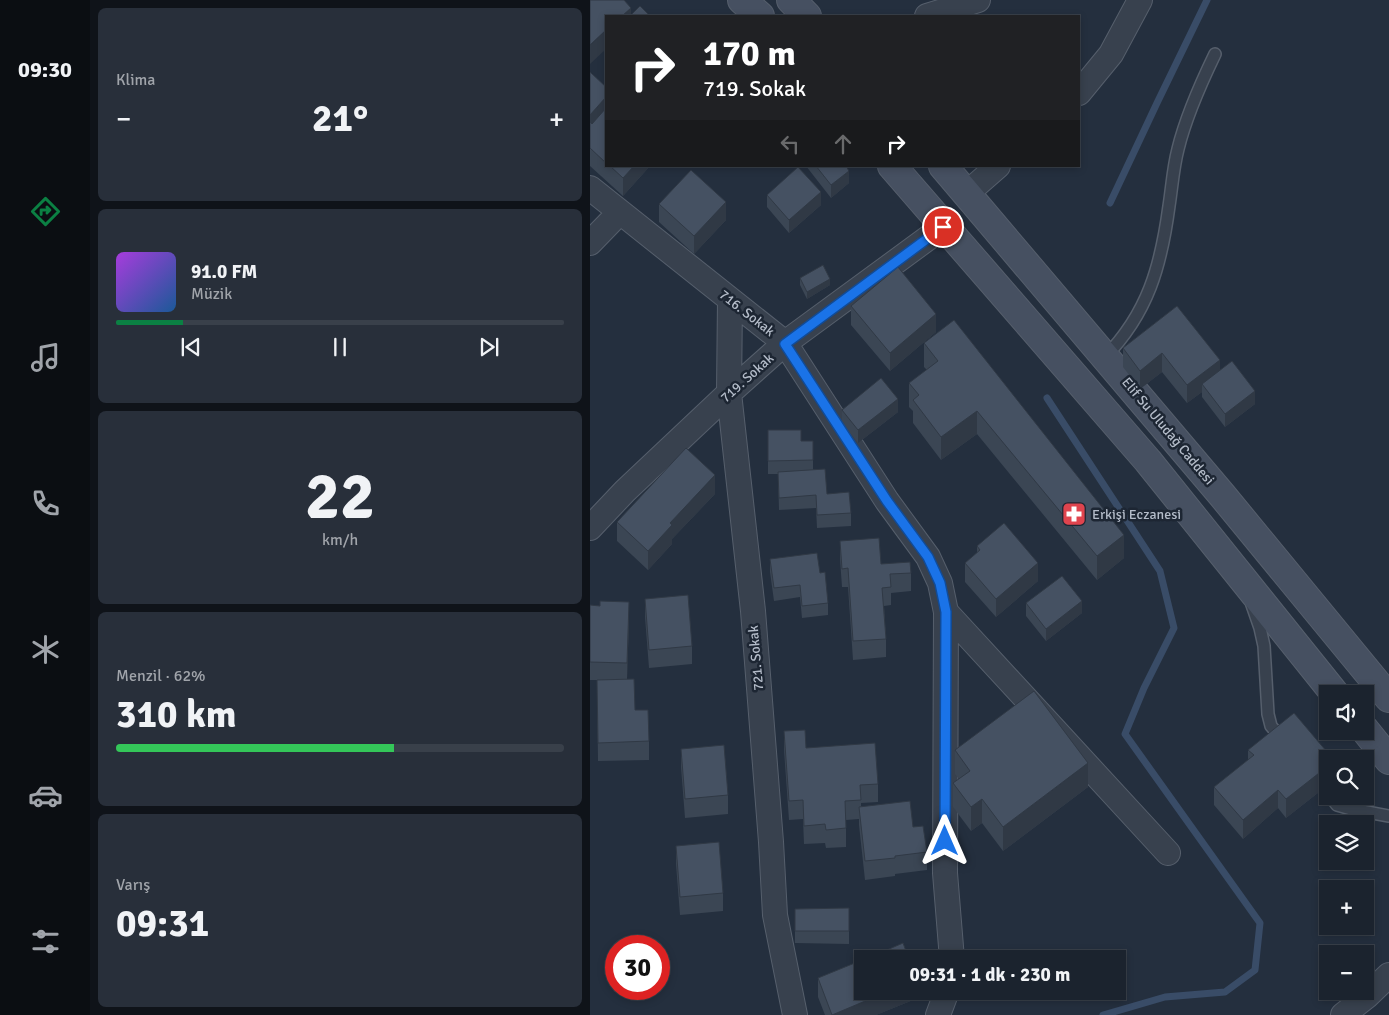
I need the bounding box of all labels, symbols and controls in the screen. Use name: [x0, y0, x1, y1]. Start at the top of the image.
text: 170 m: [703, 32, 796, 75]
icon: right: [620, 35, 685, 100]
text: 09:30: [18, 56, 72, 83]
text: Klima: [116, 70, 155, 90]
text: 719. Sokak: [703, 75, 806, 102]
text: 21°: [312, 95, 368, 142]
text: −: [116, 102, 131, 136]
text: +: [549, 102, 564, 136]
icon: left: [776, 130, 804, 158]
icon: ahead: [829, 130, 857, 158]
icon: right: [882, 130, 910, 158]
icon: directions: [28, 194, 63, 229]
pin: [922, 206, 964, 248]
icon: arrive: [929, 213, 957, 241]
text: 91.0 FM: [191, 260, 257, 284]
text: Müzik: [191, 284, 232, 304]
street label: 716. Sokak: [716, 286, 778, 340]
icon: previous: [177, 333, 205, 361]
icon: pause: [326, 333, 354, 361]
icon: next: [475, 333, 503, 361]
icon: music: [28, 340, 63, 375]
street label: 719. Sokak: [717, 350, 777, 406]
street label: Elif Su Uludağ Caddesi: [1118, 374, 1218, 488]
text: 22: [305, 457, 375, 537]
icon: phone: [28, 486, 63, 521]
pharmacy icon: Erkişi Eczanesi: [1061, 501, 1087, 527]
place label: Erkişi Eczanesi: [1092, 506, 1181, 523]
text: km/h: [322, 530, 358, 550]
street label: 721. Sokak: [745, 625, 767, 691]
icon: climate: [28, 632, 63, 667]
text: Menzil · 62%: [116, 666, 206, 686]
map controls: [1319, 685, 1374, 1000]
button: sound: [1319, 685, 1374, 740]
text: 310 km: [116, 691, 237, 738]
button: search: [1319, 750, 1374, 805]
icon: car: [28, 778, 63, 813]
position arrow: [918, 814, 970, 866]
button: layers: [1319, 815, 1374, 870]
text: Varış: [116, 875, 150, 895]
button: +: [1319, 880, 1374, 935]
text: 09:31: [116, 900, 209, 947]
icon: filters: [28, 924, 63, 959]
speed limit sign: 30: [605, 935, 670, 1000]
button: −: [1319, 945, 1374, 1000]
text: 09:31 · 1 dk · 230 m: [910, 963, 1070, 987]

